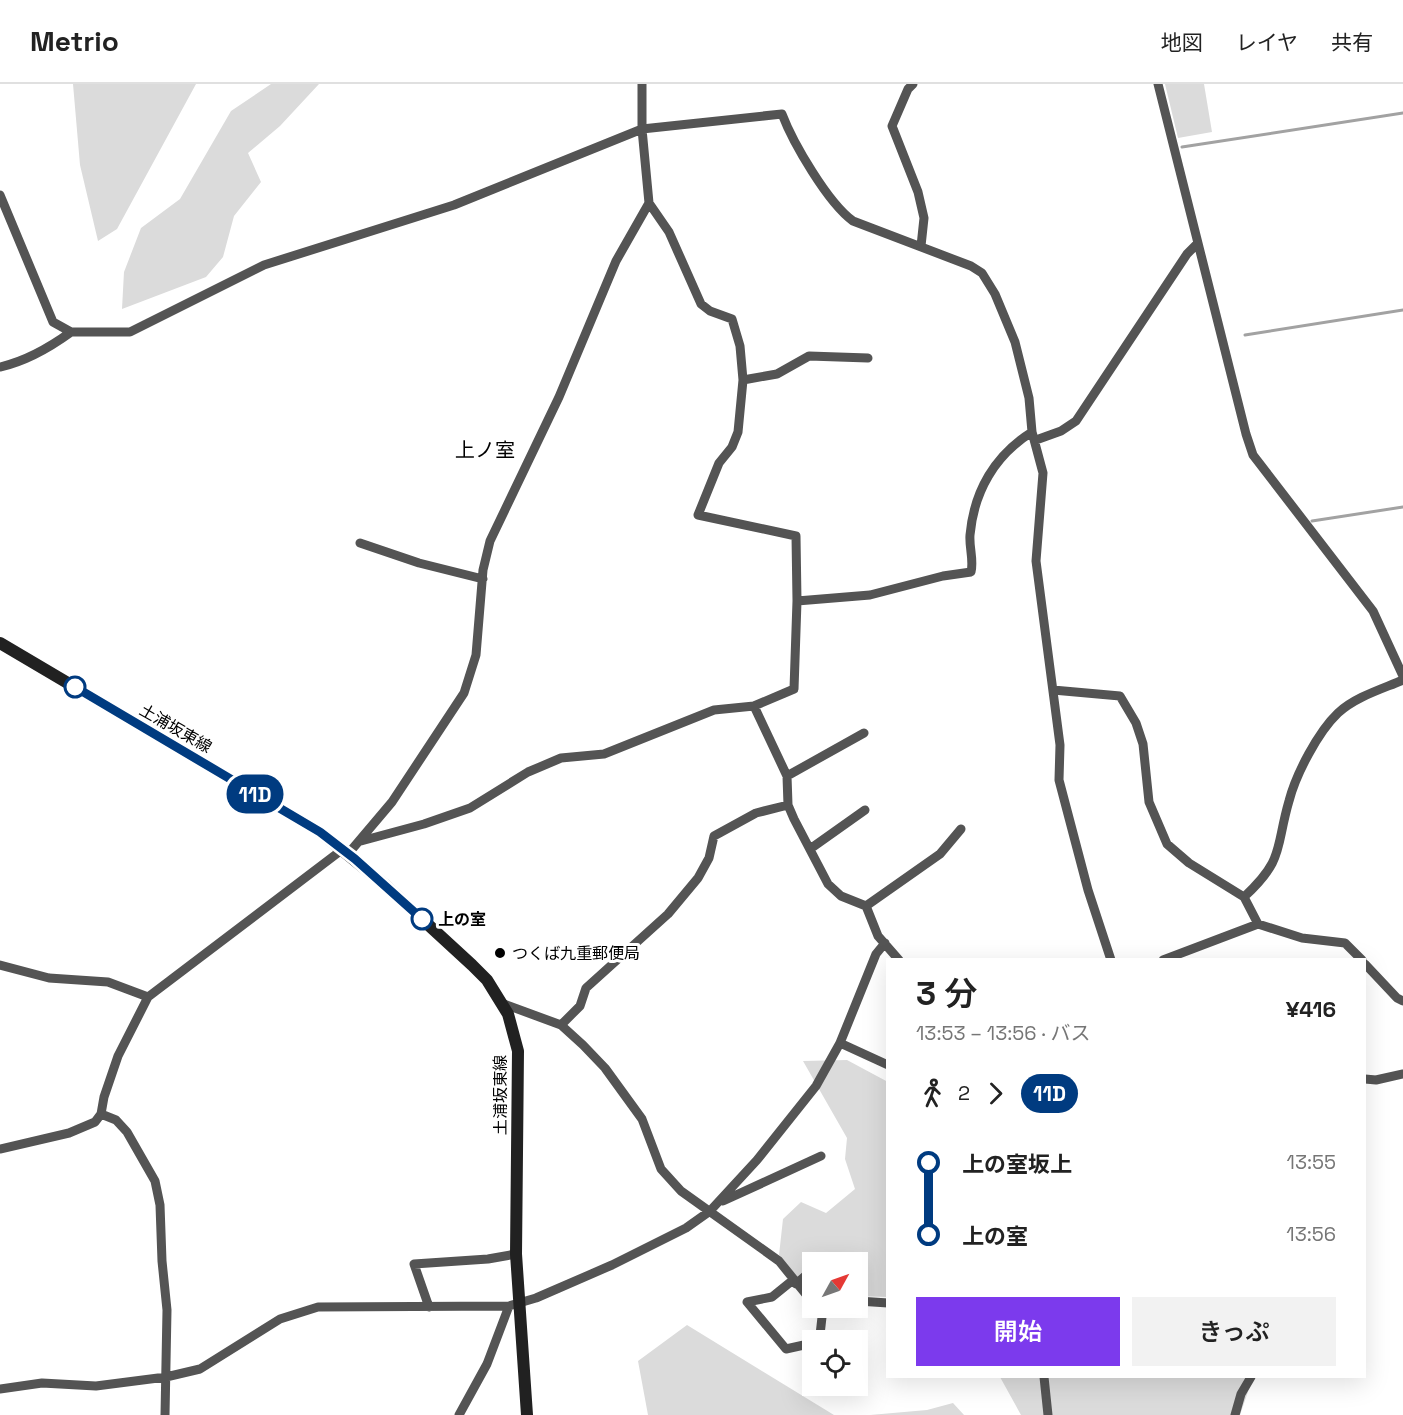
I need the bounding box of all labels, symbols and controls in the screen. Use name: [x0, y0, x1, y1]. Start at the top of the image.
text: Metrio: [30, 23, 119, 59]
text: 地図: [1161, 29, 1203, 56]
text: レイヤ: [1236, 29, 1298, 56]
text: 共有: [1331, 29, 1373, 56]
district label: 上ノ室: [455, 437, 515, 463]
unlabelled marker: [64, 676, 86, 698]
street label: 土浦坂東線: [136, 699, 216, 758]
line badge: 11D: [220, 774, 290, 814]
text: 11D: [239, 781, 271, 808]
marker: 上の室: [411, 908, 433, 930]
place label: 上の室: [438, 909, 486, 930]
place label: つくば九重郵便局: [512, 943, 640, 964]
marker: つくば九重郵便局: [493, 946, 507, 960]
text: 3 分: [916, 973, 977, 1015]
text: ¥416: [1286, 995, 1336, 1023]
text: 13:53 – 13:56 · バス: [916, 1020, 1091, 1046]
street label: 土浦坂東線: [490, 1055, 511, 1135]
icon: walk: [916, 1077, 949, 1110]
icon: forward: [979, 1077, 1012, 1110]
text: 2: [958, 1080, 970, 1106]
text: 11D: [1033, 1080, 1066, 1107]
text: 13:55: [1287, 1149, 1336, 1175]
text: 上の室坂上: [962, 1150, 1072, 1178]
text: 13:56: [1286, 1221, 1336, 1247]
text: 上の室: [962, 1222, 1028, 1250]
north arrow: [802, 1252, 868, 1318]
map controls: [802, 1252, 868, 1396]
button: 開始: [916, 1297, 1120, 1366]
button: きっぷ: [1132, 1297, 1336, 1366]
button: locate: [802, 1330, 868, 1396]

